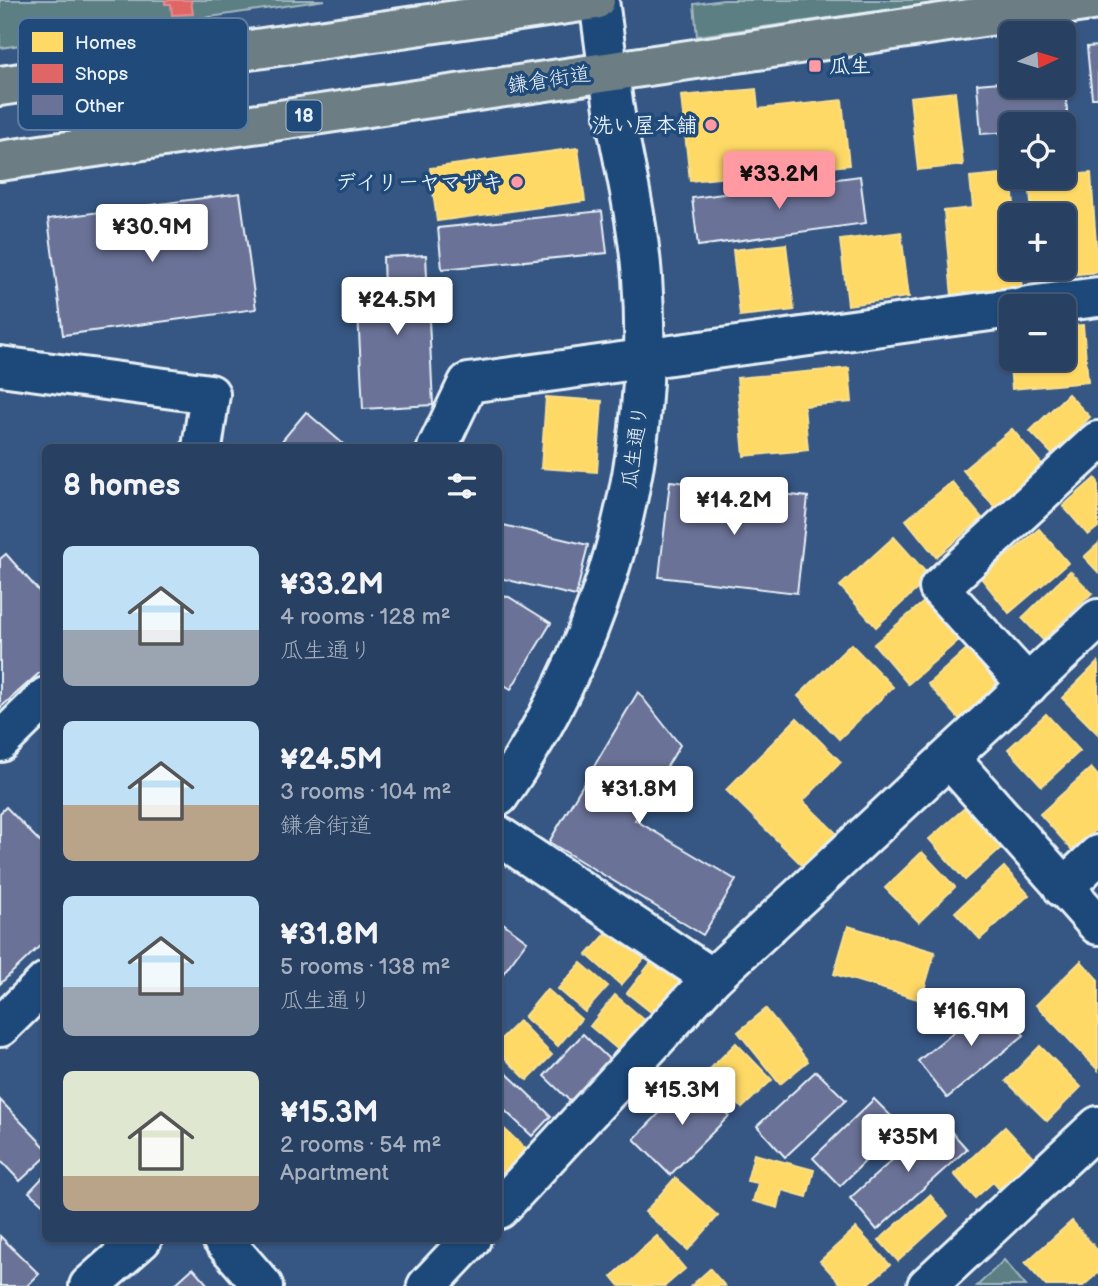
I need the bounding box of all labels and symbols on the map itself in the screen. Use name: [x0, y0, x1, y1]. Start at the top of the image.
legend: [18, 18, 248, 130]
north arrow: [999, 21, 1076, 98]
text: Homes: [75, 32, 136, 55]
place label: 瓜生: [829, 54, 871, 79]
marker: 瓜生: [807, 58, 823, 74]
street label: 鎌倉街道: [506, 61, 592, 99]
text: Shops: [75, 63, 128, 86]
text: Other: [75, 95, 125, 118]
road number: 18: [286, 100, 322, 132]
place label: 洗い屋本舗: [592, 113, 697, 138]
marker: 洗い屋本舗: [703, 117, 719, 133]
pin: ¥33.2M: [722, 152, 836, 211]
place label: デイリーヤマザキ: [335, 170, 503, 195]
marker: デイリーヤマザキ: [509, 174, 525, 190]
pin: ¥30.9M: [95, 204, 209, 264]
pin: ¥24.5M: [340, 278, 454, 337]
street label: 瓜生通り: [617, 404, 653, 490]
pin: ¥14.2M: [677, 477, 791, 537]
pin: ¥31.8M: [582, 766, 696, 826]
pin: ¥16.9M: [914, 988, 1028, 1048]
pin: ¥15.3M: [625, 1068, 739, 1127]
pin: ¥35M: [867, 1114, 949, 1174]

